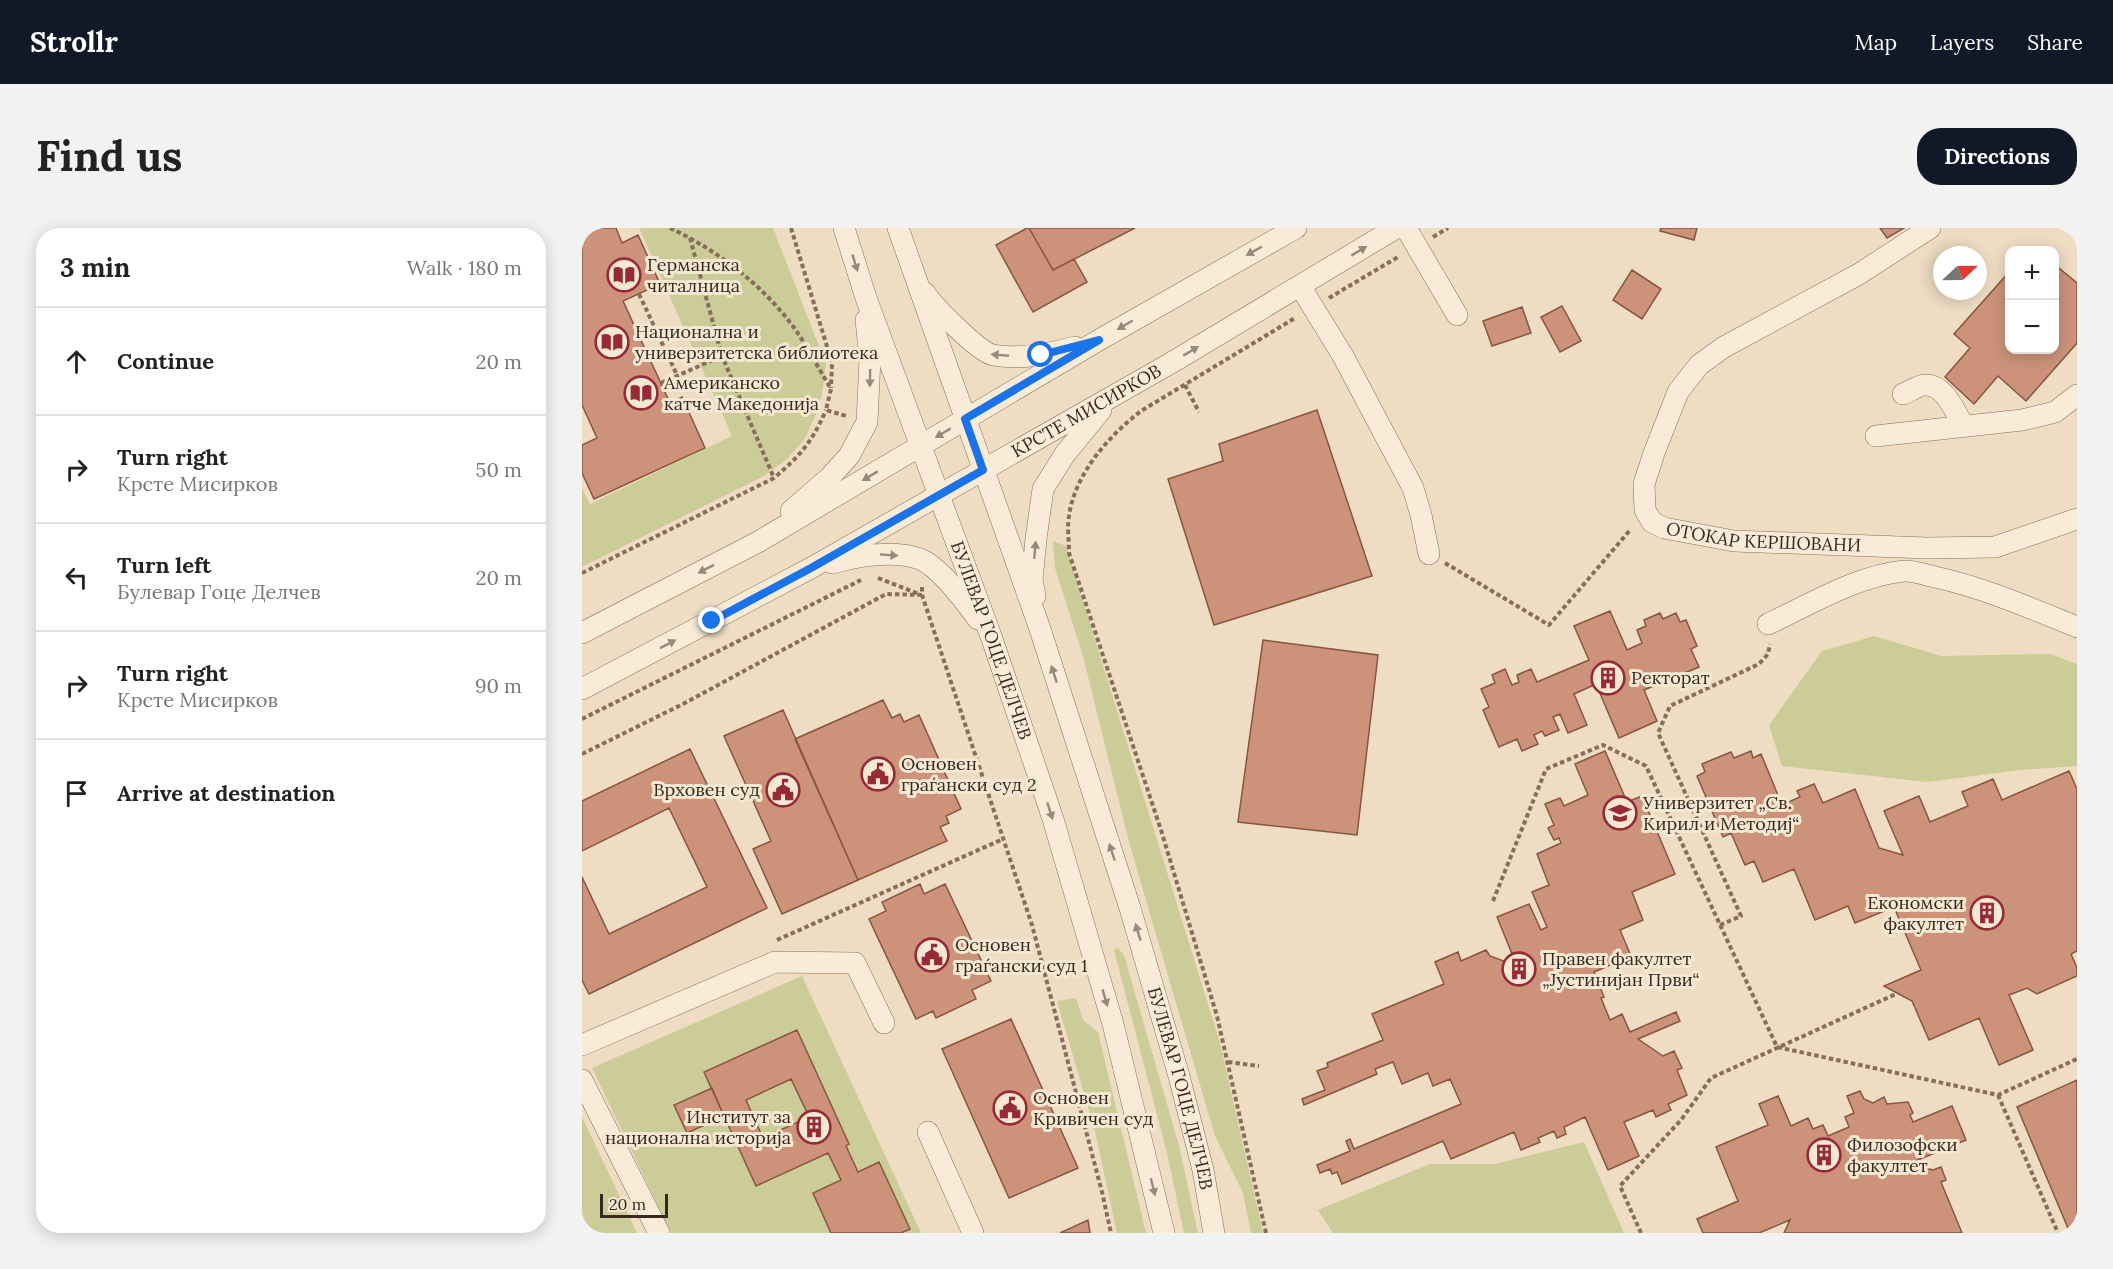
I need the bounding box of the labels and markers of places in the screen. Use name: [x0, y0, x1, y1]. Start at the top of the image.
place label: Германска читалница: [647, 253, 740, 297]
library icon: Германска читалница: [606, 257, 642, 293]
place label: Национална и универзитетска библиотека: [635, 320, 878, 364]
library icon: Национална и универзитетска библиотека: [594, 324, 630, 360]
place label: Американско катче Македонија: [663, 371, 819, 415]
library icon: Американско катче Македонија: [623, 375, 659, 411]
building icon: Ректорат: [1590, 660, 1626, 696]
place label: Ректорат: [1631, 666, 1710, 689]
place label: Основен граѓански суд 2: [901, 752, 1037, 796]
public building icon: Основен граѓански суд 2: [860, 756, 896, 792]
public building icon: Врховен суд: [765, 772, 801, 808]
place label: Врховен суд: [653, 778, 760, 801]
place label: Универзитет „Св. Кирил и Методиј“: [1642, 791, 1800, 835]
school or university icon: Универзитет „Св. Кирил и Методиј“: [1602, 795, 1638, 831]
place label: Економски факултет: [1867, 891, 1964, 935]
building icon: Економски факултет: [1969, 895, 2005, 931]
place label: Основен граѓански суд 1: [955, 933, 1087, 977]
public building icon: Основен граѓански суд 1: [914, 937, 950, 973]
place label: Правен факултет „Јустинијан Први“: [1542, 947, 1700, 991]
building icon: Правен факултет „Јустинијан Први“: [1501, 951, 1537, 987]
place label: Основен Кривичен суд: [1033, 1086, 1154, 1130]
public building icon: Основен Кривичен суд: [992, 1090, 1028, 1126]
place label: Институт за национална историја: [605, 1105, 791, 1149]
building icon: Институт за национална историја: [796, 1109, 832, 1145]
place label: Филозофски факултет: [1847, 1133, 1958, 1177]
building icon: Филозофски факултет: [1806, 1137, 1842, 1173]

